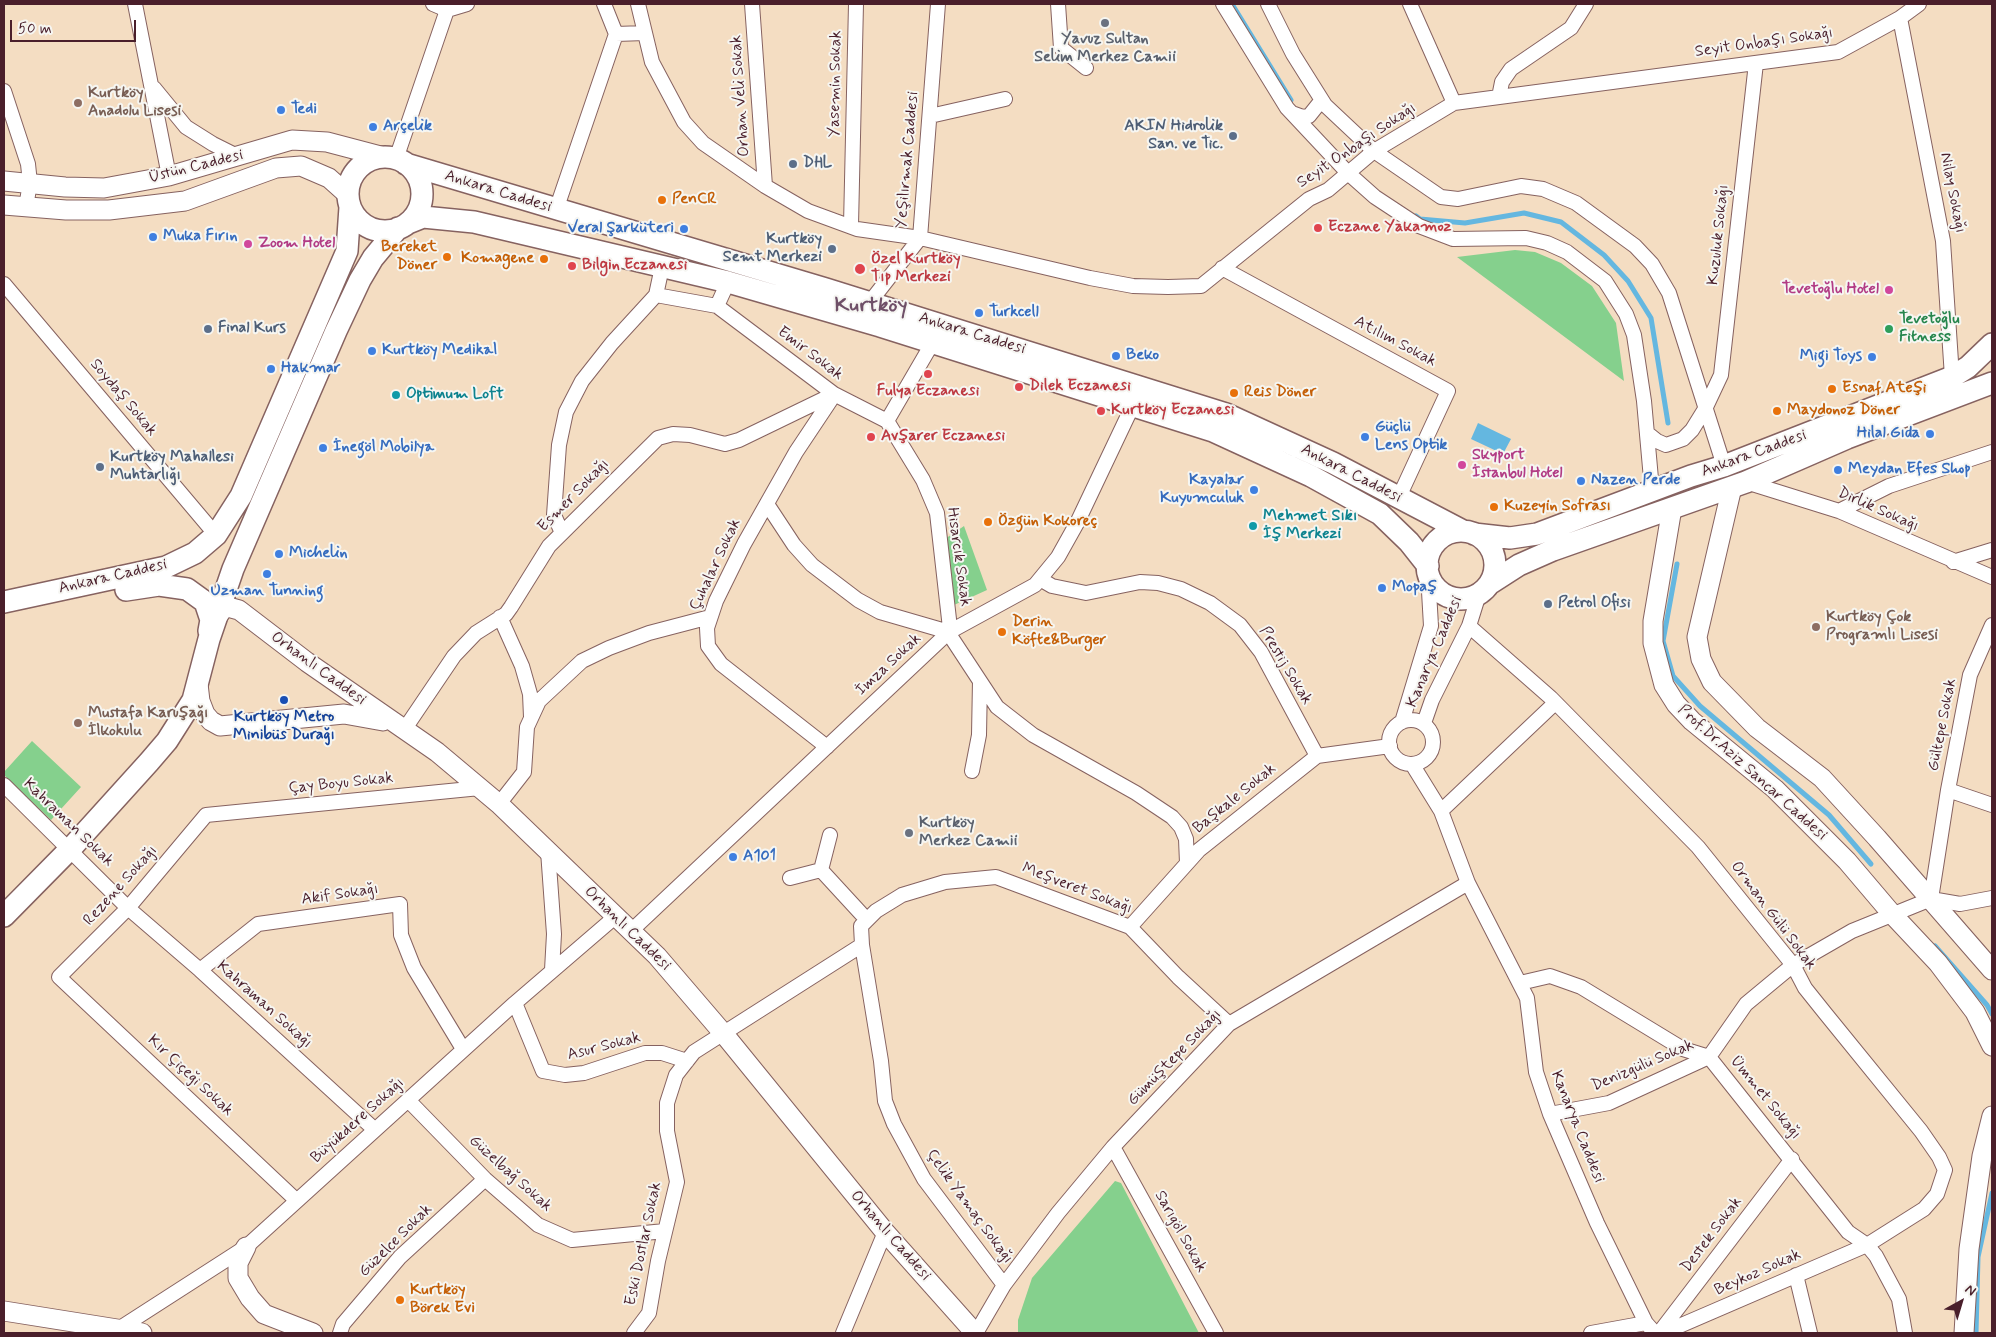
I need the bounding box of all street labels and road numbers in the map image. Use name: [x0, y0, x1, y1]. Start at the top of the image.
street label: Seyit Onbaşı Sokağı: [1694, 24, 1834, 62]
street label: Yasemin Sokak: [825, 30, 847, 138]
street label: Orhan Veli Sokak: [727, 35, 755, 157]
street label: Yeşilırmak Caddesi: [892, 91, 924, 229]
street label: Seyit Onbaşı Sokağı: [1294, 99, 1420, 193]
street label: Üstün Caddesi: [147, 146, 245, 188]
street label: Nilay Sokağı: [1935, 151, 1969, 235]
street label: Ankara Caddesi: [442, 167, 554, 217]
street label: Kuzuluk Sokağı: [1704, 184, 1734, 286]
street label: Ankara Caddesi: [916, 309, 1028, 359]
street label: Atılım Sokak: [1351, 312, 1439, 372]
street label: Emir Sokak: [773, 323, 847, 385]
street label: Soydaş Sokak: [85, 355, 161, 441]
street label: Ankara Caddesi: [1699, 426, 1809, 482]
street label: Ankara Caddesi: [1297, 440, 1405, 508]
street label: Esmer Sokağı: [534, 455, 614, 537]
street label: Dirlik Sokağı: [1834, 484, 1922, 536]
street label: Hisarcık Sokak: [942, 506, 974, 608]
street label: Çuhalar Sokak: [686, 516, 746, 614]
street label: Ankara Caddesi: [57, 555, 169, 599]
street label: Kanarya Caddesi: [1403, 593, 1467, 711]
street label: Prestij Sokak: [1254, 623, 1316, 709]
street label: Orhanlı Caddesi: [267, 628, 369, 710]
street label: İmza Sokak: [852, 630, 926, 700]
street label: Gültepe Sokak: [1925, 677, 1961, 773]
street label: Prof.Dr.Aziz Sancar Caddesi: [1673, 701, 1831, 845]
street label: Başkale Sokak: [1190, 760, 1280, 838]
street label: Çay Boyu Sokak: [288, 769, 394, 799]
street label: Kahraman Sokak: [19, 775, 117, 871]
street label: Rezene Sokağı: [80, 842, 162, 930]
street label: Orman Gülü Sokak: [1726, 858, 1820, 974]
street label: Meşveret Sokağı: [1019, 859, 1135, 919]
street label: Akif Sokağı: [300, 880, 380, 910]
street label: Orhanlı Caddesi: [580, 883, 674, 975]
street label: Kahraman Sokağı: [212, 957, 316, 1053]
street label: Gümüştepe Sokağı: [1124, 1006, 1226, 1110]
street label: Asur Sokak: [565, 1029, 643, 1065]
street label: Kır Çiçeği Sokak: [143, 1031, 237, 1121]
street label: Denizgülü Sokak: [1589, 1036, 1697, 1096]
street label: Ümmet Sokağı: [1725, 1052, 1805, 1144]
street label: Kanarya Caddesi: [1546, 1068, 1608, 1186]
street label: Büyükdere Sokağı: [307, 1074, 409, 1168]
street label: Güzelbağ Sokak: [464, 1132, 556, 1216]
street label: Çelik Yamaç Sokağı: [921, 1146, 1017, 1268]
street label: Eski Dostlar Sokak: [622, 1180, 666, 1308]
street label: Orhanlı Caddesi: [846, 1187, 934, 1285]
street label: Sarıgöl Sokak: [1150, 1188, 1210, 1276]
street label: Destek Sokak: [1677, 1193, 1747, 1277]
street label: Güzelce Sokak: [355, 1200, 437, 1282]
street label: Beykoz Sokak: [1712, 1245, 1804, 1301]

